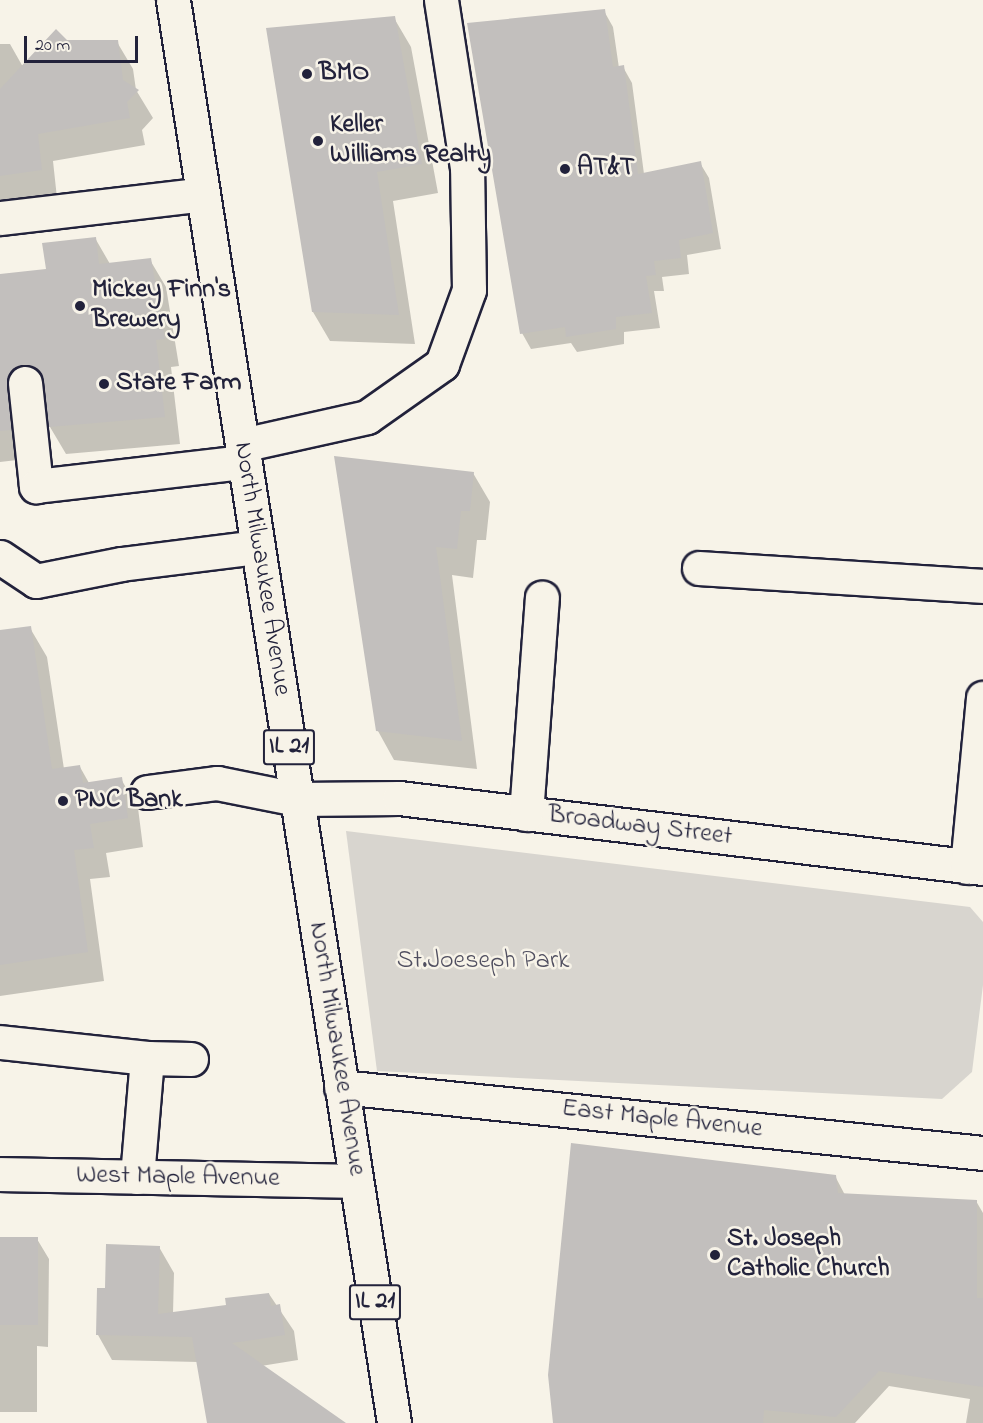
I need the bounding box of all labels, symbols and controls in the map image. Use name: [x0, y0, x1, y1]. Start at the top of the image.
scale bar: [27, 24, 141, 62]
text: 20 m: [35, 33, 70, 59]
place label: BMO: [319, 58, 369, 90]
marker: BMO: [300, 67, 314, 81]
place label: Keller Williams Realty: [330, 110, 491, 172]
marker: Keller Williams Realty: [311, 134, 325, 148]
place label: AT&T: [577, 153, 635, 185]
marker: AT&T: [558, 162, 572, 176]
place label: Mickey Finn's Brewery: [92, 275, 231, 336]
marker: Mickey Finn's Brewery: [73, 299, 87, 313]
place label: State Farm: [116, 368, 241, 400]
marker: State Farm: [97, 377, 111, 391]
street label: North Milwaukee Avenue: [226, 440, 296, 698]
road number: IL 21: [262, 726, 316, 768]
place label: PNC Bank: [75, 785, 183, 817]
marker: PNC Bank: [56, 794, 70, 808]
street label: Broadway Street: [546, 800, 734, 854]
street label: North Milwaukee Avenue: [301, 920, 371, 1178]
park label: St.Joeseph Park: [397, 946, 569, 978]
street label: East Maple Avenue: [560, 1094, 764, 1146]
street label: West Maple Avenue: [76, 1161, 280, 1195]
place label: St. Joseph Catholic Church: [727, 1224, 890, 1286]
marker: St. Joseph Catholic Church: [708, 1248, 722, 1262]
road number: IL 21: [348, 1281, 402, 1323]

